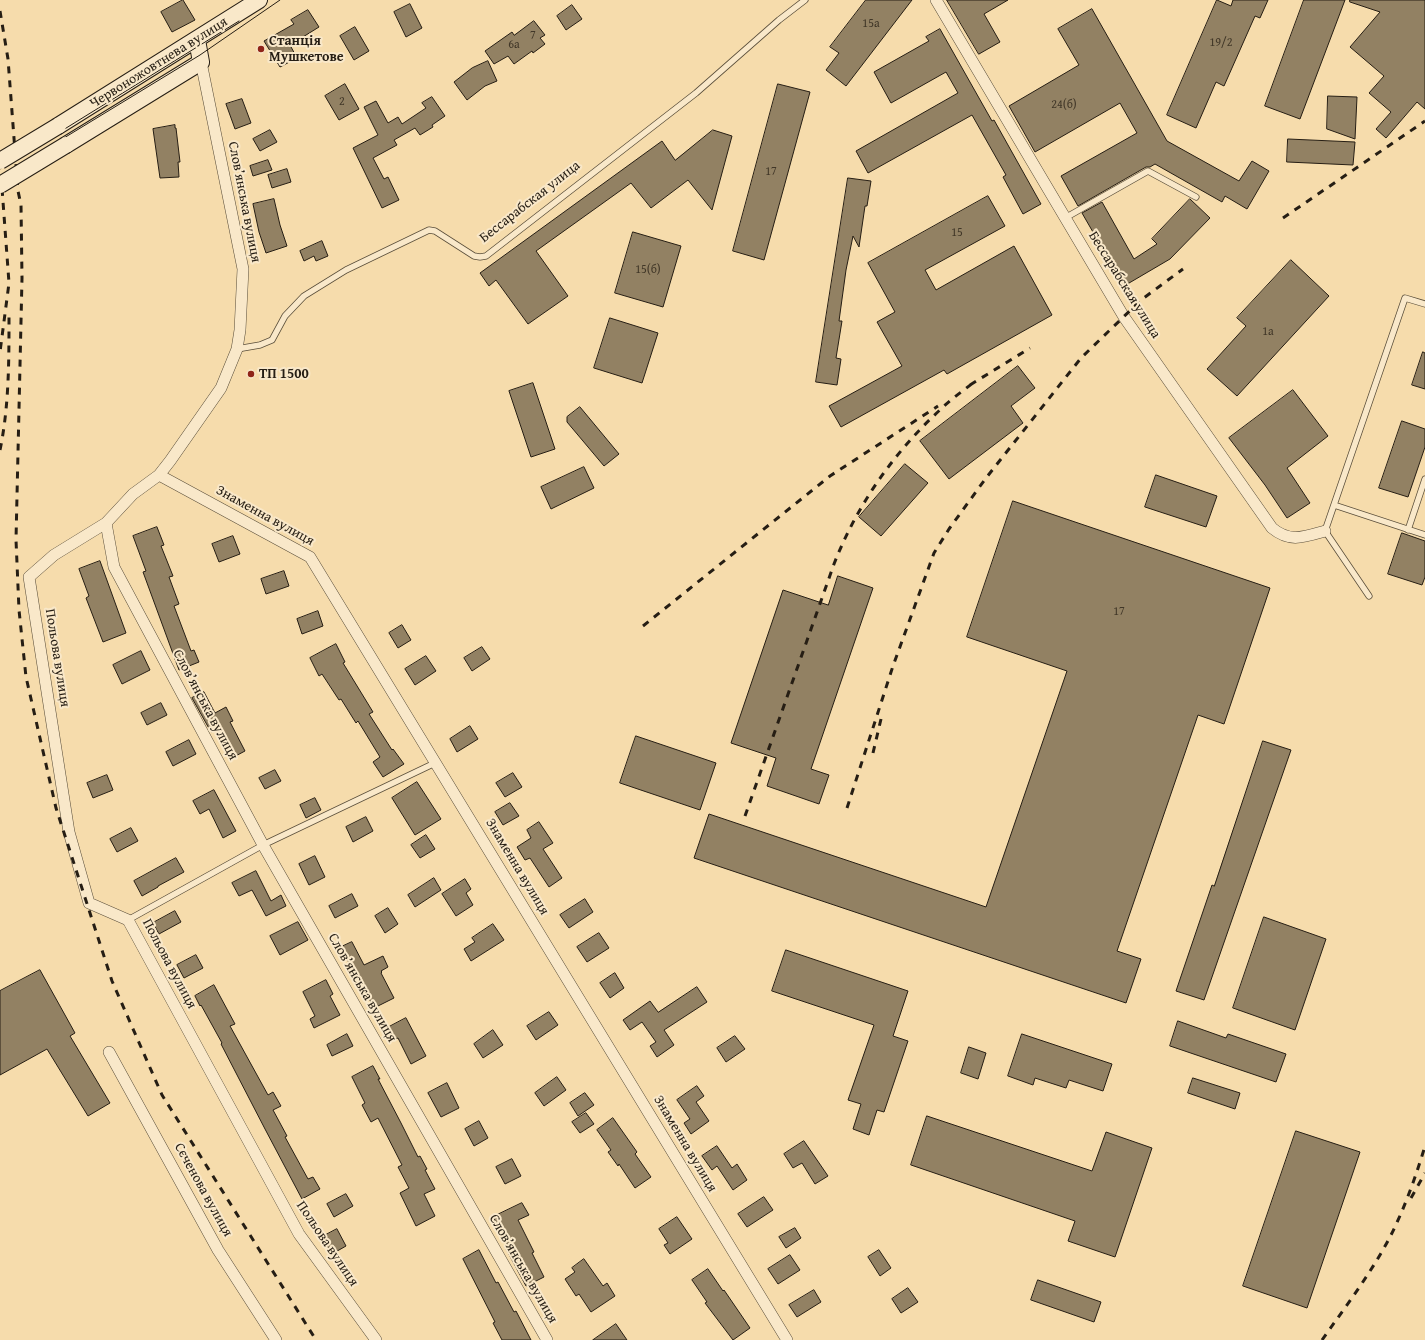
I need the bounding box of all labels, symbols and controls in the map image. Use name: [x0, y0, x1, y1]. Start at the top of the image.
street label: Червоножовтнева вулиця: [87, 14, 231, 112]
house number: 15а: [862, 17, 880, 31]
house number: 7: [530, 29, 536, 43]
place label: Станція Мушкетове: [269, 33, 344, 66]
house number: 19/2: [1210, 36, 1232, 50]
house number: 6а: [508, 38, 520, 52]
marker: Станція Мушкетове: [256, 44, 266, 54]
house number: 2: [339, 95, 345, 109]
house number: 24(б): [1051, 98, 1077, 112]
street label: Слов’янська вулиця: [224, 140, 264, 264]
street label: Бессарабская улица: [476, 157, 584, 247]
house number: 17: [765, 165, 777, 179]
house number: 15: [951, 226, 963, 240]
street label: Бессарабская улица: [1084, 228, 1164, 342]
house number: 15(б): [635, 263, 661, 277]
house number: 1а: [1262, 325, 1274, 339]
place label: ТП 1500: [259, 366, 309, 382]
marker: ТП 1500: [246, 369, 256, 379]
street label: Знаменна вулиця: [213, 482, 317, 550]
house number: 17: [1113, 605, 1125, 619]
street label: Польова вулиця: [41, 608, 73, 708]
street label: Слов’янська вулиця: [169, 647, 241, 763]
street label: Знаменна вулиця: [482, 816, 552, 918]
street label: Польова вулиця: [138, 916, 200, 1012]
street label: Слов’янська вулиця: [324, 931, 400, 1045]
street label: Знаменна вулиця: [650, 1093, 720, 1195]
street label: Сєченова вулиця: [170, 1140, 236, 1240]
street label: Польова вулиця: [292, 1198, 362, 1290]
street label: Слов’янська вулиця: [485, 1212, 561, 1326]

